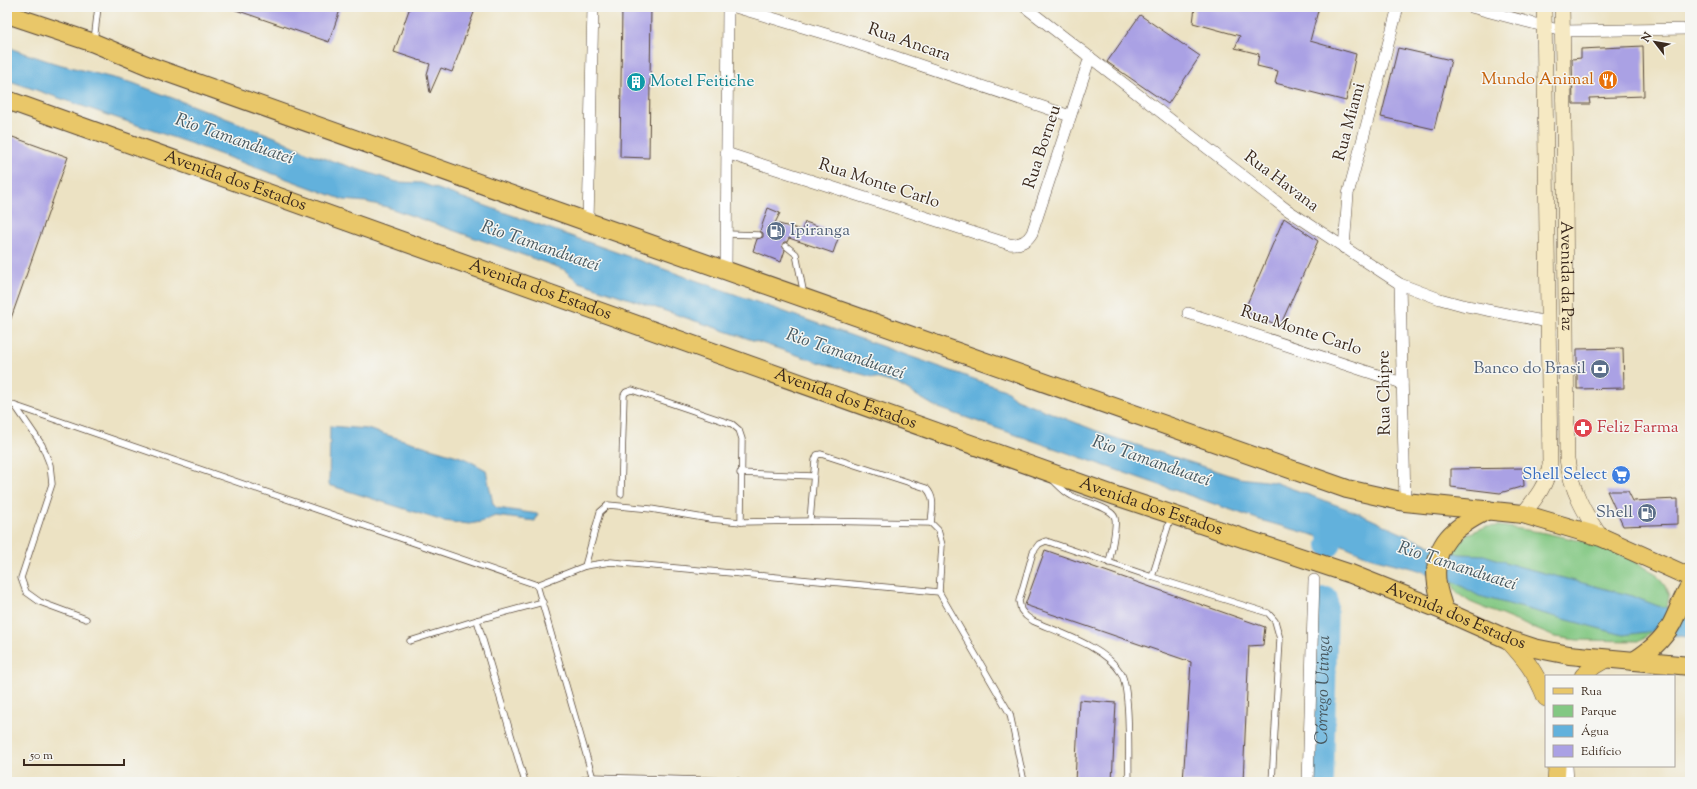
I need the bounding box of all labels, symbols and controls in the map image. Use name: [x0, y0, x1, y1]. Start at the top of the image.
street label: Rua Ancara: [864, 18, 954, 68]
north arrow: [1635, 22, 1675, 62]
text: N: [1638, 29, 1657, 46]
place label: Mundo Animal: [1481, 68, 1594, 92]
restaurant icon: Mundo Animal: [1597, 69, 1619, 91]
place label: Motel Feitiche: [650, 70, 754, 94]
building icon: Motel Feitiche: [625, 71, 647, 93]
street label: Rua Miami: [1328, 80, 1372, 164]
street label: Rua Borneu: [1018, 102, 1068, 192]
water label: Rio Tamanduateí: [171, 108, 297, 173]
street label: Avenida dos Estados: [160, 145, 310, 218]
street label: Rua Havana: [1238, 146, 1324, 218]
street label: Rua Monte Carlo: [815, 153, 943, 215]
water label: Rio Tamanduateí: [477, 215, 603, 280]
place label: Ipiranga: [790, 219, 850, 243]
fuel station icon: Ipiranga: [765, 220, 787, 242]
street label: Avenida da Paz: [1553, 221, 1578, 331]
street label: Avenida dos Estados: [465, 254, 615, 327]
street label: Rua Monte Carlo: [1237, 300, 1365, 362]
water label: Rio Tamanduateí: [782, 323, 908, 388]
street label: Rua Chipre: [1372, 350, 1398, 436]
place label: Banco do Brasil: [1473, 357, 1586, 381]
bank icon: Banco do Brasil: [1589, 358, 1611, 380]
street label: Avenida dos Estados: [770, 363, 920, 436]
place label: Feliz Farma: [1597, 416, 1679, 440]
pharmacy icon: Feliz Farma: [1572, 417, 1594, 439]
water label: Rio Tamanduateí: [1088, 430, 1214, 495]
place label: Shell Select: [1522, 463, 1607, 487]
supermarket icon: Shell Select: [1610, 464, 1632, 486]
street label: Avenida dos Estados: [1076, 472, 1226, 543]
place label: Shell: [1596, 501, 1633, 525]
fuel station icon: Shell: [1636, 502, 1658, 524]
water label: Rio Tamanduateí: [1394, 536, 1520, 599]
street label: Avenida dos Estados: [1382, 577, 1529, 656]
water label: Córrego Utinga: [1310, 635, 1338, 745]
legend: [1545, 675, 1675, 767]
text: Rua: [1581, 683, 1602, 701]
text: Parque: [1581, 703, 1617, 721]
text: Água: [1581, 723, 1609, 741]
scale bar: [24, 741, 124, 767]
text: Edifício: [1581, 743, 1622, 761]
text: 50 m: [29, 747, 53, 765]

